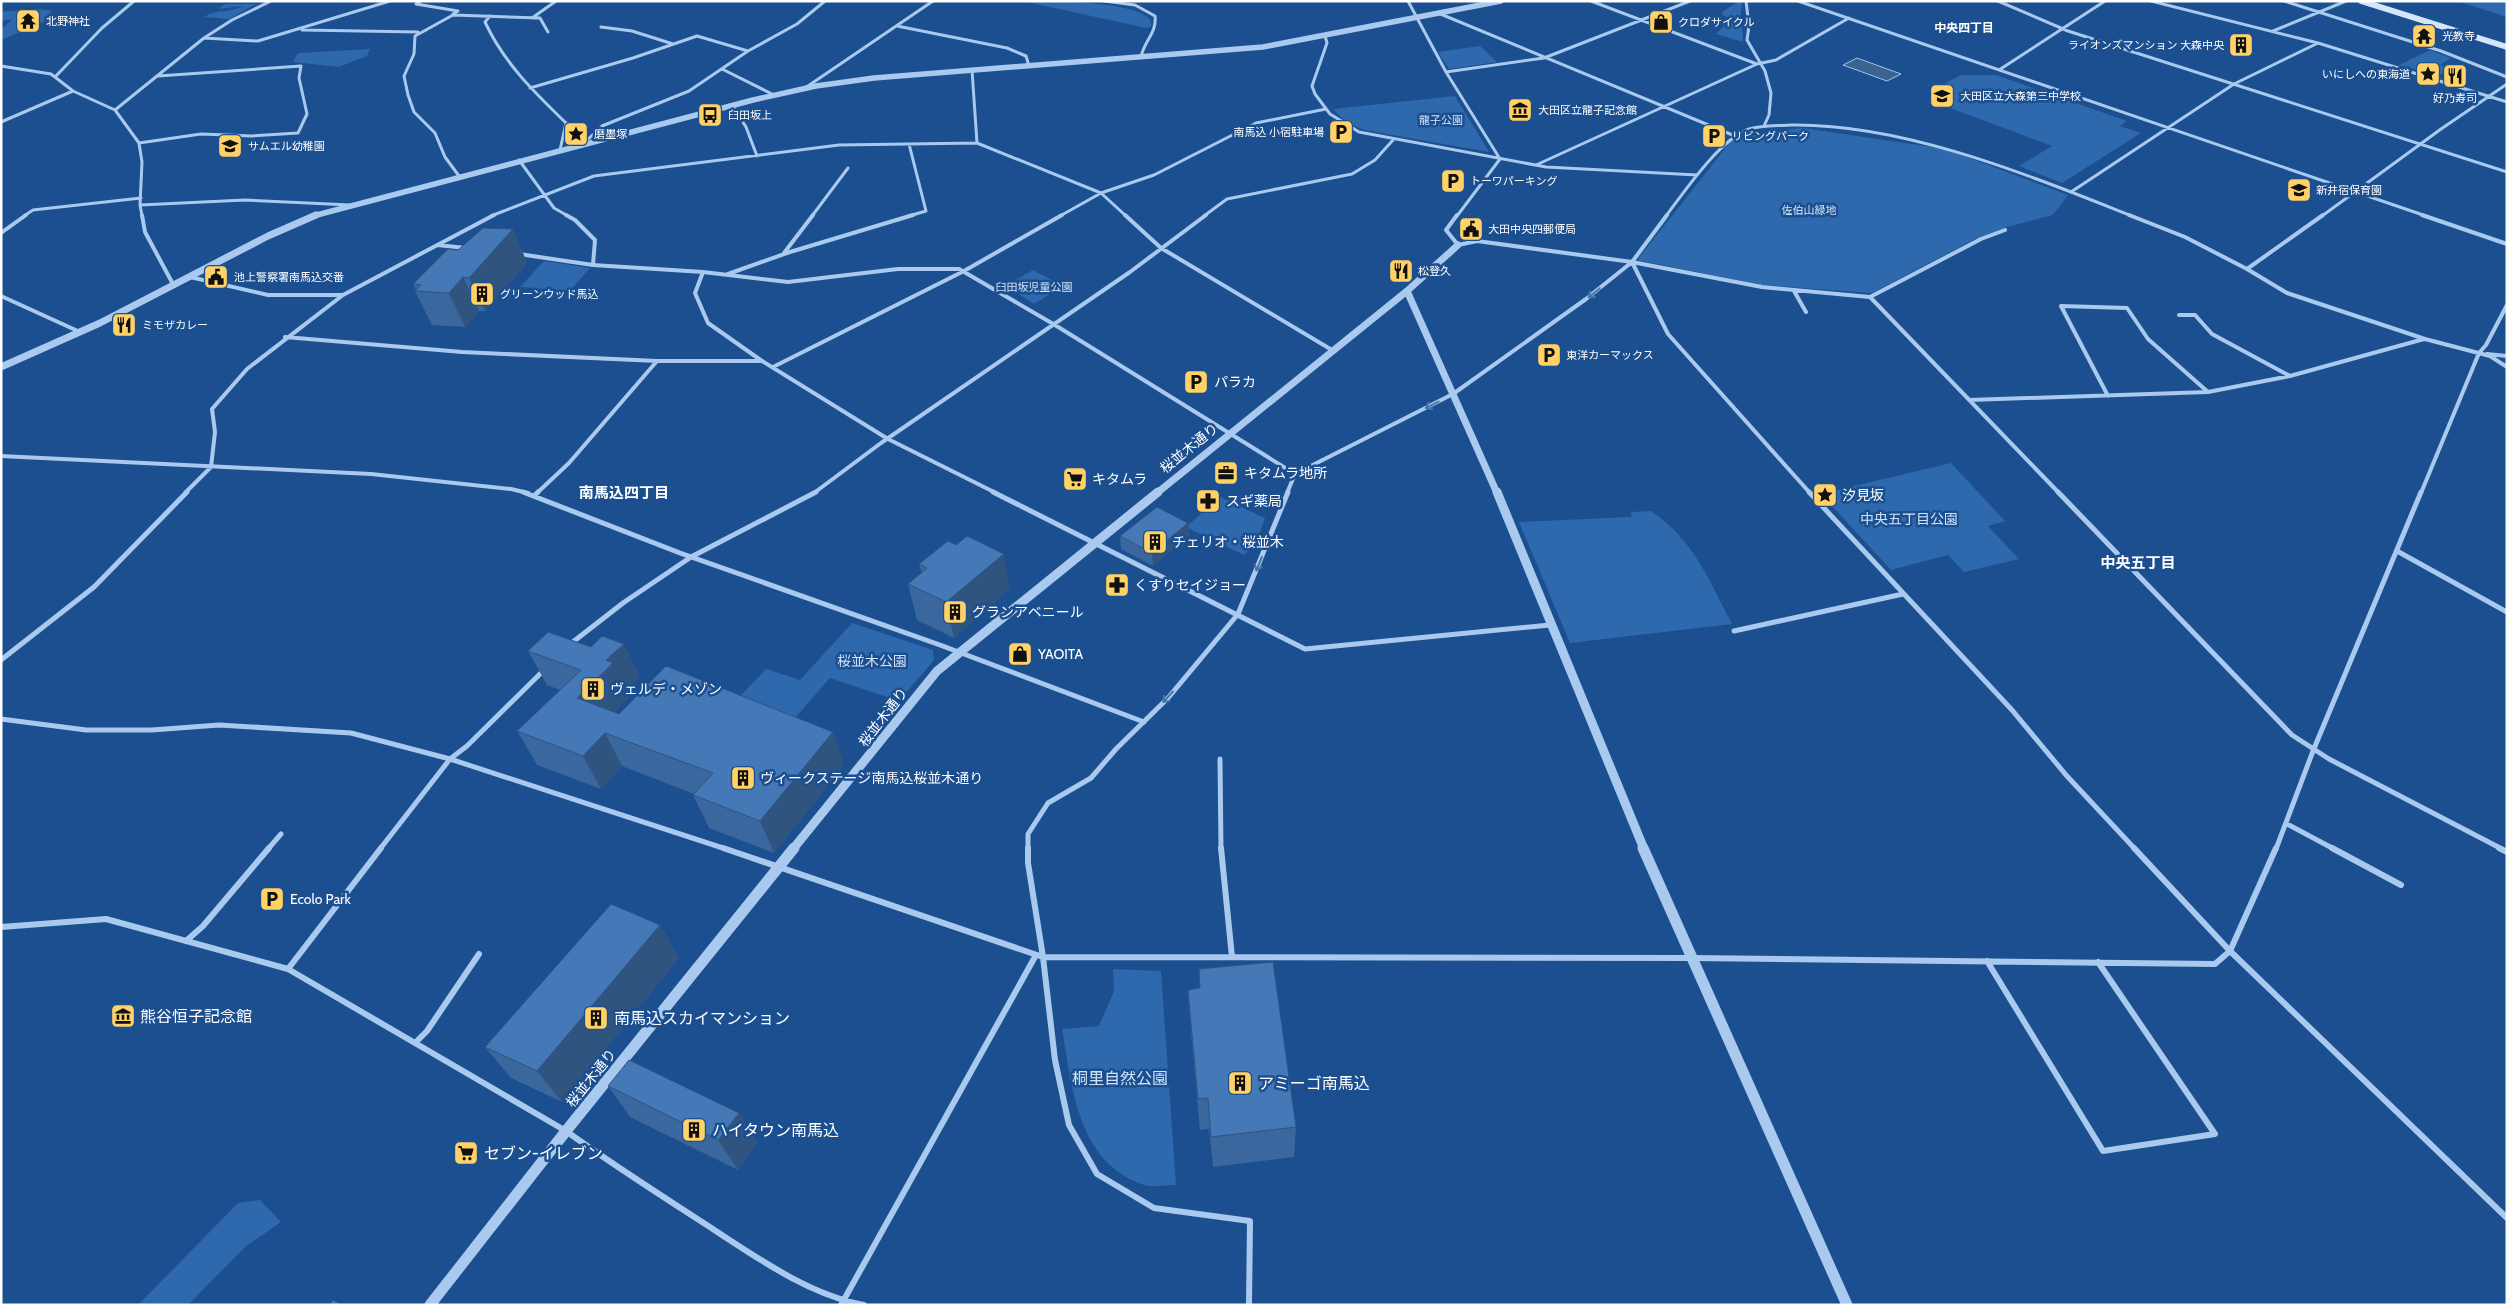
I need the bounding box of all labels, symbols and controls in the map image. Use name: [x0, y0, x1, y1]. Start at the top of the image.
temple icon: 北野神社: [15, 8, 41, 34]
shop icon: クロダサイクル: [1648, 9, 1674, 35]
place label: 北野神社: [46, 14, 90, 28]
place label: クロダサイクル: [1678, 15, 1754, 29]
district label: 中央四丁目: [1934, 20, 1994, 35]
temple icon: 光教寺: [2411, 23, 2437, 49]
place label: 光教寺: [2442, 29, 2475, 43]
building icon: ライオンズマンション 大森中央: [2228, 32, 2254, 58]
place label: ライオンズマンション 大森中央: [2068, 38, 2225, 52]
place icon: いにしへの東海道: [2415, 61, 2441, 87]
restaurant icon: 好乃寿司: [2442, 63, 2468, 89]
place label: いにしへの東海道: [2322, 67, 2410, 81]
school or university icon: 大田区立大森第三中学校: [1929, 83, 1955, 109]
place label: 大田区立大森第三中学校: [1960, 89, 2081, 103]
place label: 好乃寿司: [2433, 91, 2477, 105]
museum icon: 大田区立龍子記念館: [1507, 97, 1533, 123]
bus stop icon: 臼田坂上: [697, 102, 723, 128]
place label: 大田区立龍子記念館: [1538, 103, 1637, 117]
place label: 臼田坂上: [728, 108, 772, 122]
park label: 龍子公園: [1419, 113, 1463, 127]
parking icon: 南馬込 小宿駐車場: [1328, 119, 1354, 145]
place icon: 磨墨塚: [563, 121, 589, 147]
parking icon: リビングパーク: [1701, 123, 1727, 149]
place label: 南馬込 小宿駐車場: [1234, 125, 1324, 139]
place label: 磨墨塚: [594, 127, 627, 141]
place label: リビングパーク: [1732, 129, 1809, 143]
school or university icon: サムエル幼稚園: [217, 133, 243, 159]
place label: サムエル幼稚園: [248, 139, 325, 153]
parking icon: トーワパーキング: [1440, 168, 1466, 194]
place label: トーワパーキング: [1470, 174, 1557, 188]
school or university icon: 新井宿保育園: [2286, 177, 2312, 203]
place label: 新井宿保育園: [2316, 183, 2382, 197]
park label: 佐伯山緑地: [1782, 203, 1837, 217]
public building icon: 大田中央四郵便局: [1458, 216, 1484, 242]
place label: 大田中央四郵便局: [1488, 222, 1576, 236]
restaurant icon: 松登久: [1388, 258, 1414, 284]
public building icon: 池上警察署南馬込交番: [203, 264, 229, 290]
place label: 松登久: [1418, 264, 1451, 278]
place label: 池上警察署南馬込交番: [234, 270, 344, 284]
park label: 臼田坂児童公園: [996, 280, 1073, 294]
building icon: グリーンウッド馬込: [469, 281, 495, 307]
place label: グリーンウッド馬込: [500, 287, 598, 301]
one-way arrow: [1588, 287, 1601, 298]
restaurant icon: ミモザカレー: [111, 312, 137, 338]
place label: ミモザカレー: [142, 318, 208, 332]
parking icon: 東洋カーマックス: [1536, 342, 1562, 368]
place label: 東洋カーマックス: [1566, 348, 1654, 362]
parking icon: パラカ: [1183, 369, 1209, 395]
place label: パラカ: [1214, 373, 1256, 391]
one-way arrow: [1424, 400, 1439, 410]
street label: 桜並木通り: [1156, 419, 1222, 477]
office icon: キタムラ地所: [1213, 460, 1239, 486]
place label: キタムラ地所: [1244, 464, 1327, 482]
supermarket icon: キタムラ: [1062, 466, 1088, 492]
place label: キタムラ: [1092, 470, 1147, 488]
place icon: 汐見坂: [1812, 482, 1838, 508]
district label: 南馬込四丁目: [579, 484, 669, 502]
place label: 汐見坂: [1842, 486, 1884, 504]
pharmacy icon: スギ薬局: [1195, 488, 1221, 514]
place label: スギ薬局: [1226, 492, 1282, 510]
park label: 中央五丁目公園: [1860, 510, 1958, 528]
building icon: チェリオ・桜並木: [1142, 529, 1168, 555]
place label: チェリオ・桜並木: [1172, 533, 1284, 551]
district label: 中央五丁目: [2100, 554, 2176, 572]
one-way arrow: [1253, 556, 1263, 571]
pharmacy icon: くすりセイジョー: [1104, 572, 1130, 598]
place label: くすりセイジョー: [1134, 576, 1246, 594]
building icon: グランアベニール: [942, 599, 968, 625]
place label: グランアベニール: [972, 603, 1084, 621]
shop icon: YAOITA: [1007, 641, 1033, 667]
place label: YAOITA: [1037, 645, 1084, 663]
park label: 桜並木公園: [837, 652, 907, 670]
building icon: ヴェルデ・メゾン: [580, 676, 606, 702]
place label: ヴェルデ・メゾン: [610, 680, 722, 698]
street label: 桜並木通り: [854, 684, 912, 750]
one-way arrow: [1163, 691, 1174, 704]
building icon: ヴィークステージ南馬込桜並木通り: [730, 765, 756, 791]
place label: ヴィークステージ南馬込桜並木通り: [760, 769, 983, 787]
parking icon: Ecolo Park: [259, 886, 285, 912]
place label: Ecolo Park: [290, 890, 352, 908]
museum icon: 熊谷恒子記念館: [110, 1003, 136, 1029]
building icon: 南馬込スカイマンション: [583, 1005, 609, 1031]
place label: 熊谷恒子記念館: [140, 1007, 252, 1026]
place label: 南馬込スカイマンション: [614, 1009, 790, 1028]
street label: 桜並木通り: [562, 1045, 620, 1111]
park label: 桐里自然公園: [1072, 1069, 1168, 1088]
building icon: アミーゴ南馬込: [1227, 1070, 1253, 1096]
place label: アミーゴ南馬込: [1258, 1074, 1370, 1093]
building icon: ハイタウン南馬込: [681, 1117, 707, 1143]
place label: ハイタウン南馬込: [712, 1121, 839, 1140]
supermarket icon: セブン-イレブン: [453, 1140, 479, 1166]
place label: セブン-イレブン: [484, 1144, 603, 1163]

